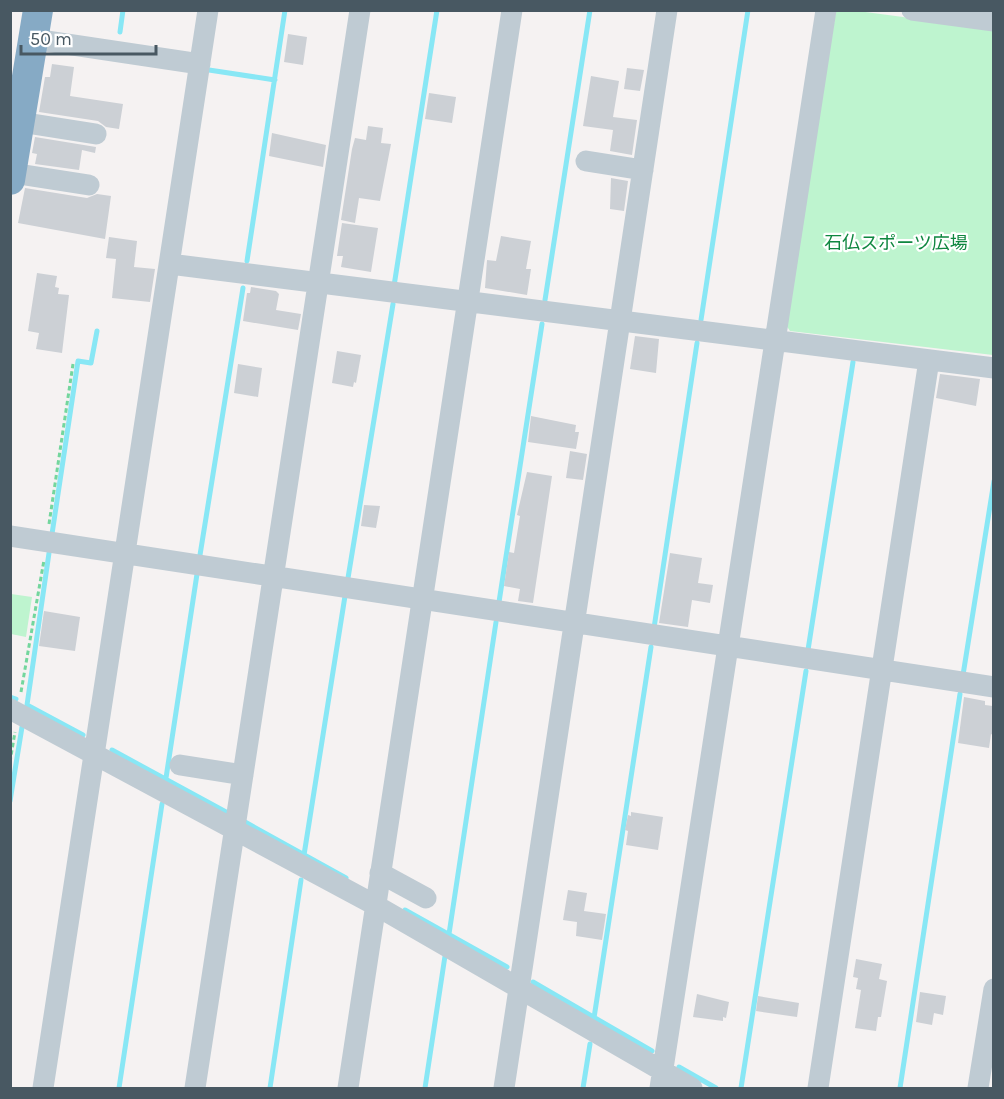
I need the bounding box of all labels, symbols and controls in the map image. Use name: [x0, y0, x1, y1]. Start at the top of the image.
scale bar: [21, 18, 156, 56]
text: 50 m: [30, 28, 72, 50]
park label: 石仏スポーツ広場: [824, 232, 968, 254]

